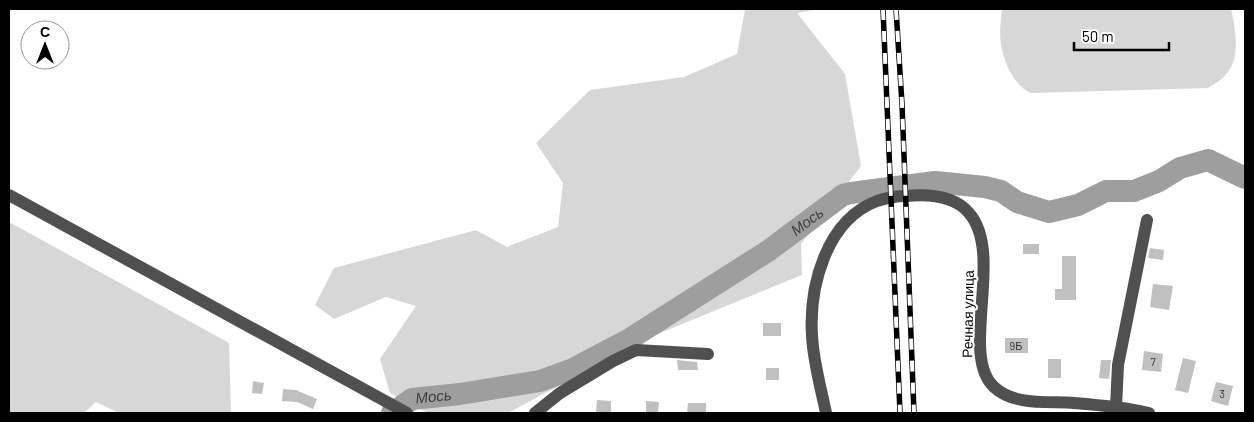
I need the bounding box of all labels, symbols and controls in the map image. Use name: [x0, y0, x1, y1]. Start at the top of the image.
north arrow: [20, 20, 70, 70]
scale bar: [1074, 20, 1169, 52]
text: С: [40, 23, 50, 40]
text: 50 m: [1082, 27, 1114, 45]
water label: Мось: [787, 203, 827, 239]
street label: Речная улица: [958, 270, 977, 358]
house number: 9Б: [1010, 339, 1022, 352]
house number: 7: [1150, 355, 1156, 368]
water label: Мось: [414, 385, 452, 407]
house number: 3: [1219, 387, 1225, 400]

